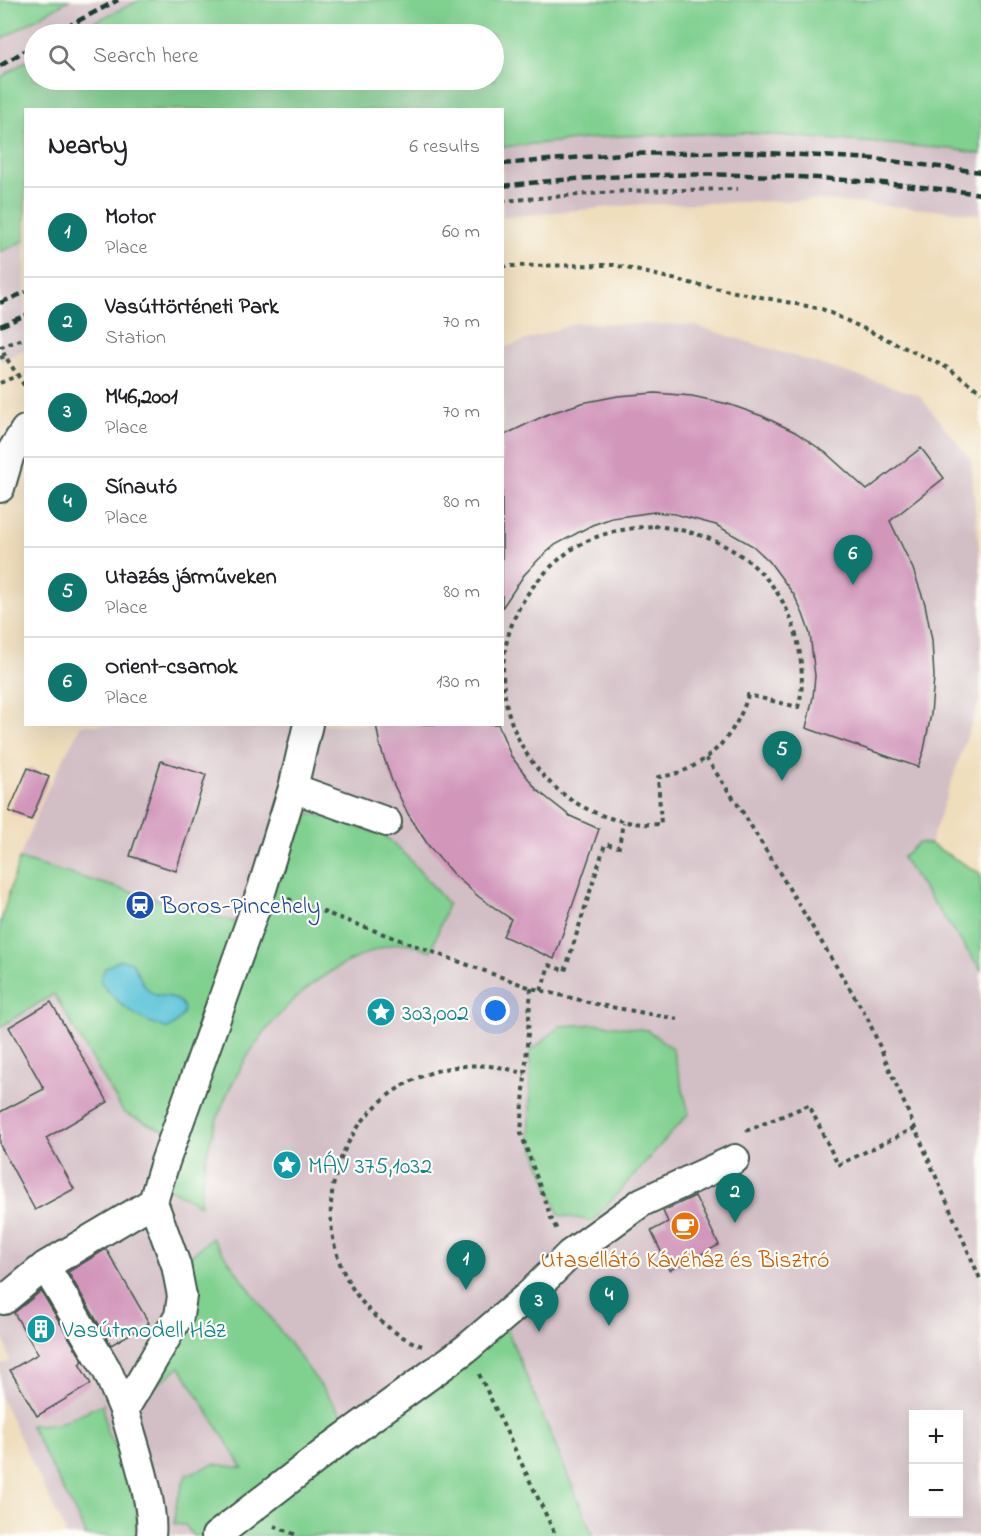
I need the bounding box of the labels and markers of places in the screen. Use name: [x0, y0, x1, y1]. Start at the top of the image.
pin: 6: [834, 536, 872, 585]
pin: 5: [762, 732, 802, 781]
station icon: Boros-Pincehely: [124, 889, 156, 921]
place label: Boros-Pincehely: [160, 890, 320, 926]
place icon: 303,002: [365, 996, 397, 1028]
place label: 303,002: [402, 997, 469, 1032]
place icon: MÁV 375,1032: [271, 1149, 303, 1181]
place label: MÁV 375,1032: [308, 1150, 432, 1185]
pin: 2: [716, 1174, 754, 1223]
cafe icon: Utasellátó Kávéház és Bisztró: [669, 1210, 701, 1242]
pin: 1: [446, 1240, 486, 1290]
place label: Utasellátó Kávéház és Bisztró: [540, 1244, 830, 1279]
pin: 4: [590, 1276, 628, 1326]
pin: 3: [520, 1282, 558, 1332]
building icon: Vasútmodell Ház: [25, 1313, 57, 1345]
place label: Vasútmodell Ház: [61, 1314, 227, 1349]

